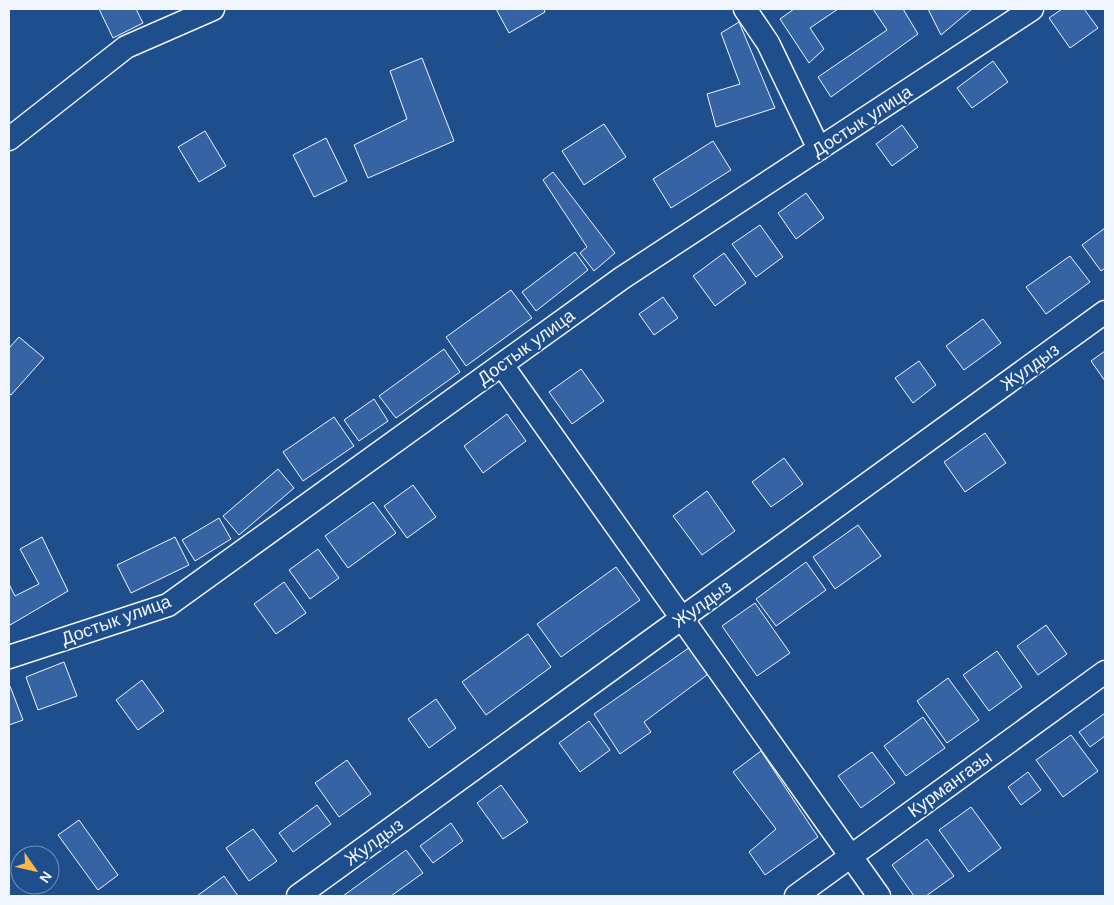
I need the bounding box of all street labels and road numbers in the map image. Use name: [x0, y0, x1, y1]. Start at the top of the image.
street label: Достык улица: [808, 81, 916, 161]
street label: Достык улица: [474, 305, 579, 389]
street label: Жулдыз: [997, 339, 1063, 395]
street label: Жулдыз: [669, 576, 735, 632]
street label: Достык улица: [59, 591, 174, 649]
street label: Курмангазы: [904, 747, 996, 821]
street label: Жулдыз: [341, 814, 407, 870]

